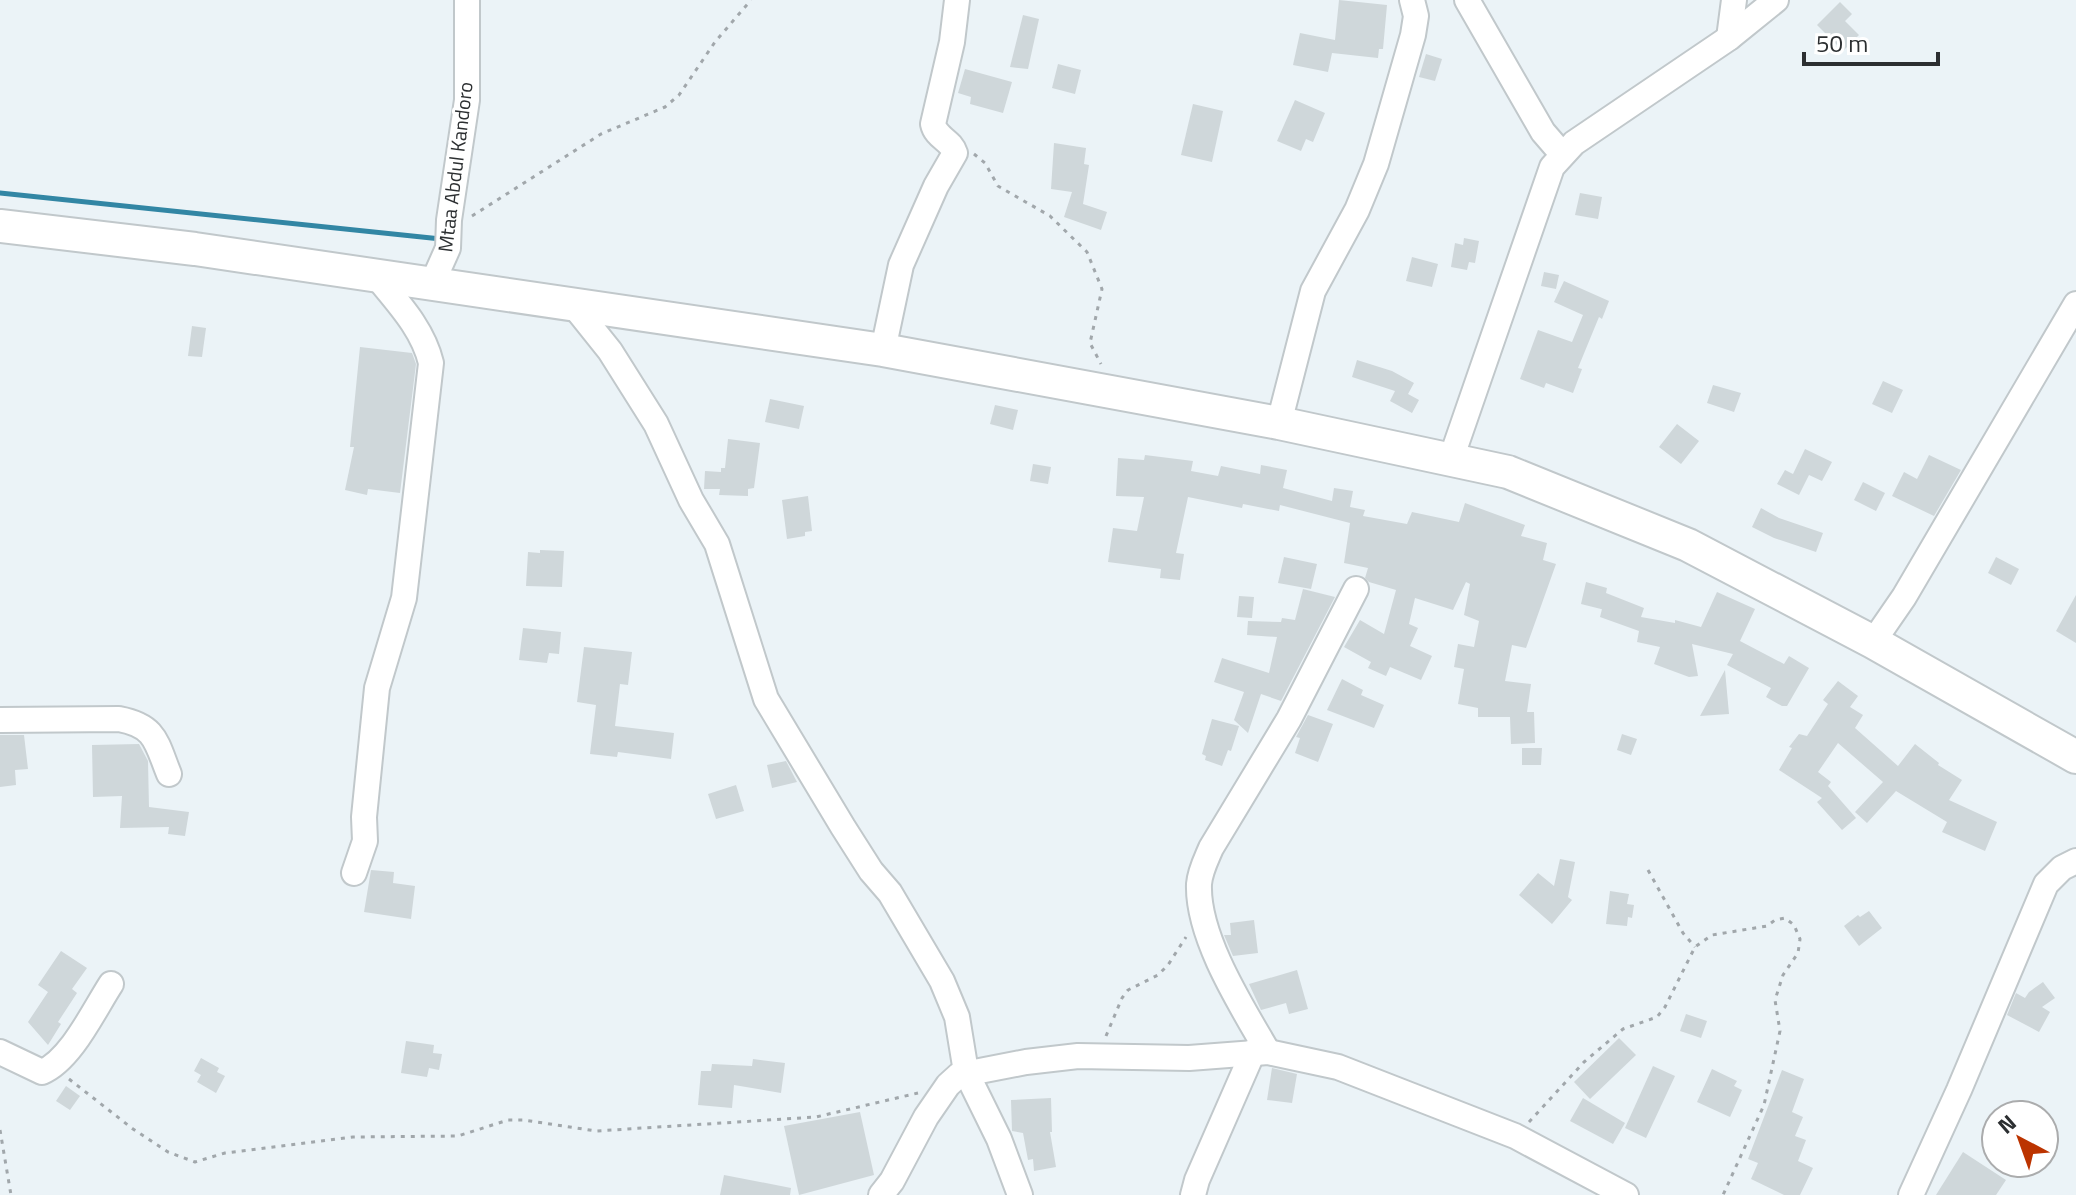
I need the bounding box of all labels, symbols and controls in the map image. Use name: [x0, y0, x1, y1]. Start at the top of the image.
scale bar: [1804, 16, 1938, 66]
text: 50 m: [1816, 25, 1868, 61]
street label: Mtaa Abdul Kandoro: [429, 80, 481, 254]
north arrow: [1980, 1099, 2060, 1179]
text: N: [1990, 1106, 2024, 1142]

